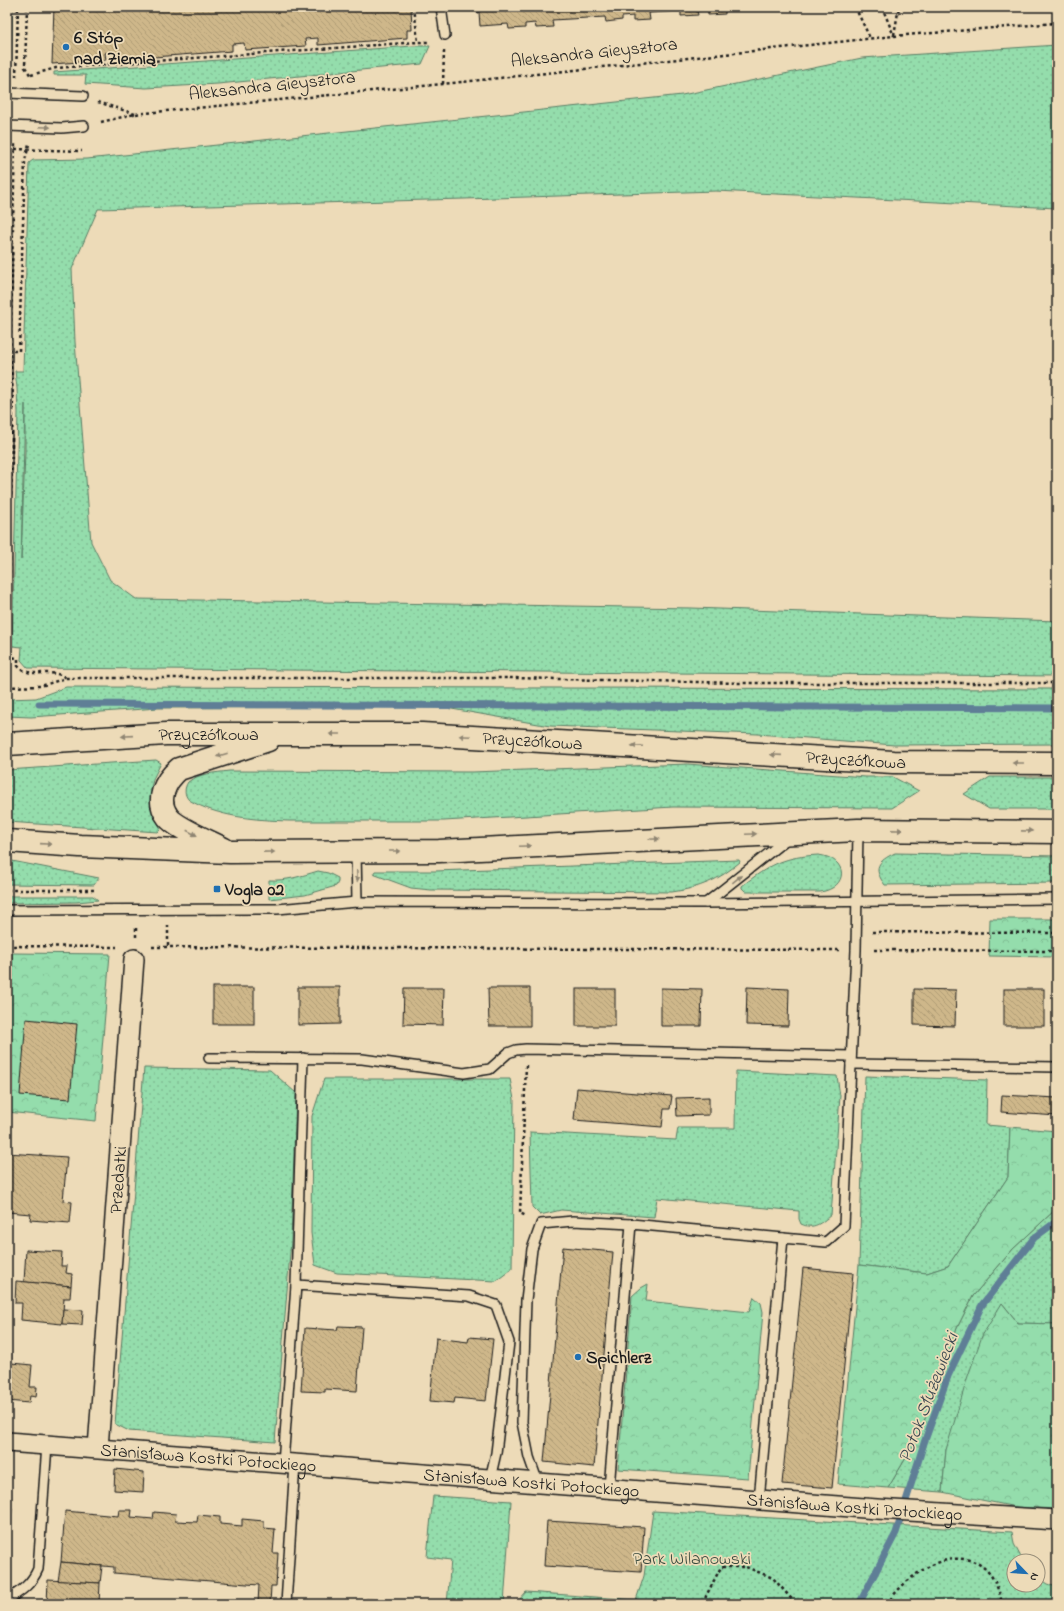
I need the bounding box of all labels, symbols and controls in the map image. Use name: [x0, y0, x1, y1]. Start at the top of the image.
place label: 6 Stóp nad Ziemią: [74, 26, 156, 73]
street label: Aleksandra Gieysztora: [509, 32, 679, 76]
marker: 6 Stóp nad Ziemią: [61, 42, 71, 52]
street label: Aleksandra Gieysztora: [187, 65, 357, 109]
one-way arrow: [39, 124, 51, 131]
street label: Przyczółkowa: [158, 723, 259, 749]
street label: Przyczółkowa: [482, 727, 583, 759]
one-way arrow: [328, 731, 341, 737]
one-way arrow: [120, 733, 133, 739]
one-way arrow: [459, 733, 471, 740]
one-way arrow: [630, 743, 643, 749]
street label: Przyczółkowa: [805, 746, 906, 777]
one-way arrow: [770, 751, 782, 758]
one-way arrow: [215, 752, 227, 758]
one-way arrow: [1011, 760, 1024, 766]
one-way arrow: [891, 827, 904, 833]
one-way arrow: [1021, 828, 1034, 834]
one-way arrow: [187, 830, 198, 836]
one-way arrow: [745, 831, 757, 838]
one-way arrow: [648, 836, 660, 843]
one-way arrow: [40, 840, 52, 847]
one-way arrow: [519, 843, 531, 850]
one-way arrow: [389, 848, 402, 854]
one-way arrow: [263, 849, 276, 855]
one-way arrow: [353, 870, 360, 882]
one-way arrow: [731, 874, 742, 883]
place label: Vogla 02: [224, 878, 284, 905]
marker: Vogla 02: [212, 884, 222, 894]
street label: Przedatki: [104, 1145, 135, 1215]
water label: Potok Służewiecki: [892, 1328, 967, 1467]
place label: Spichlerz: [586, 1346, 652, 1372]
marker: Spichlerz: [573, 1352, 583, 1362]
street label: Stanisława Kostki Potockiego: [99, 1438, 317, 1481]
street label: Stanisława Kostki Potockiego: [422, 1463, 640, 1506]
street label: Stanisława Kostki Potockiego: [745, 1488, 963, 1530]
park label: Park Wilanowski: [633, 1547, 751, 1573]
north arrow: [1006, 1553, 1046, 1593]
text: N: [1025, 1570, 1043, 1584]

